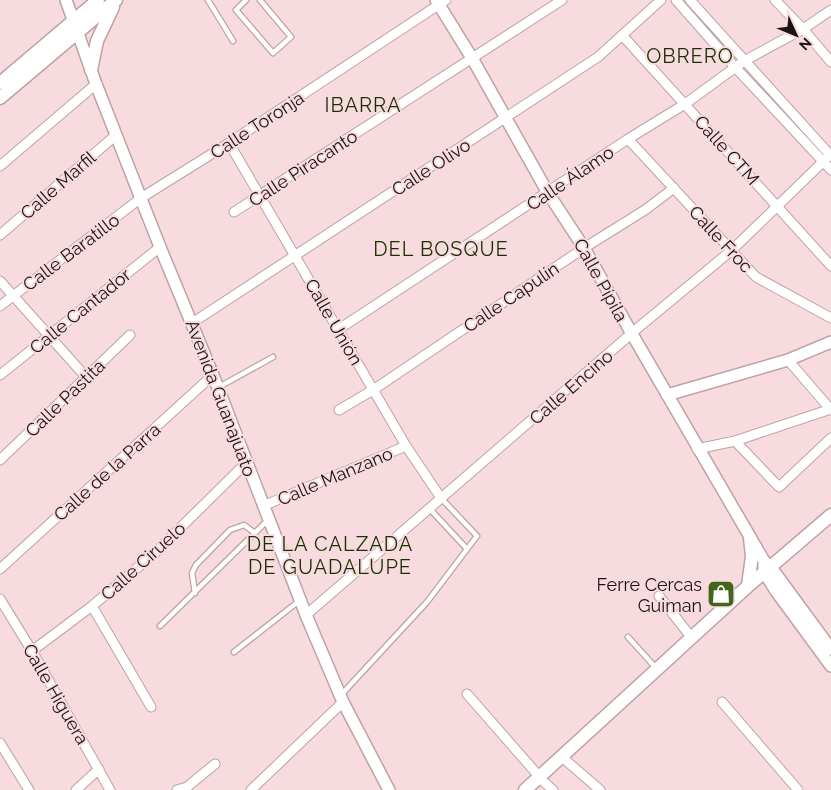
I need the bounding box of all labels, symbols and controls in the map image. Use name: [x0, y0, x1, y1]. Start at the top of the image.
north arrow: [771, 10, 821, 60]
text: N: [796, 35, 815, 53]
district label: OBRERO: [646, 44, 734, 68]
street label: Calle Toronja: [206, 87, 308, 163]
district label: IBARRA: [324, 93, 402, 117]
street label: Calle CTM: [690, 111, 764, 189]
street label: Calle Piracanto: [245, 125, 361, 211]
street label: Calle Olivo: [388, 134, 474, 200]
street label: Calle Álamo: [522, 140, 618, 215]
street label: Calle Marfil: [16, 147, 100, 223]
street label: Calle Froc: [685, 201, 757, 277]
street label: Calle Baratillo: [19, 209, 124, 295]
street label: Calle Pípila: [570, 235, 632, 325]
district label: DEL BOSQUE: [373, 237, 509, 261]
street label: Calle Capulín: [459, 257, 563, 337]
street label: Calle Cantador: [25, 263, 135, 358]
street label: Calle Unión: [301, 275, 367, 369]
street label: Avenida Guanajuato: [181, 317, 261, 480]
street label: Calle Encino: [525, 345, 617, 429]
street label: Calle Pastita: [21, 355, 109, 441]
street label: Calle de la Parra: [49, 419, 165, 525]
street label: Calle Manzano: [274, 442, 396, 510]
street label: Calle Ciruelo: [96, 517, 190, 604]
district label: DE LA CALZADA DE GUADALUPE: [247, 532, 413, 579]
place label: Ferre Cercas Guiman: [597, 574, 702, 616]
shop icon: Ferre Cercas Guiman: [706, 579, 736, 609]
street label: Calle Higuera: [19, 640, 93, 748]

